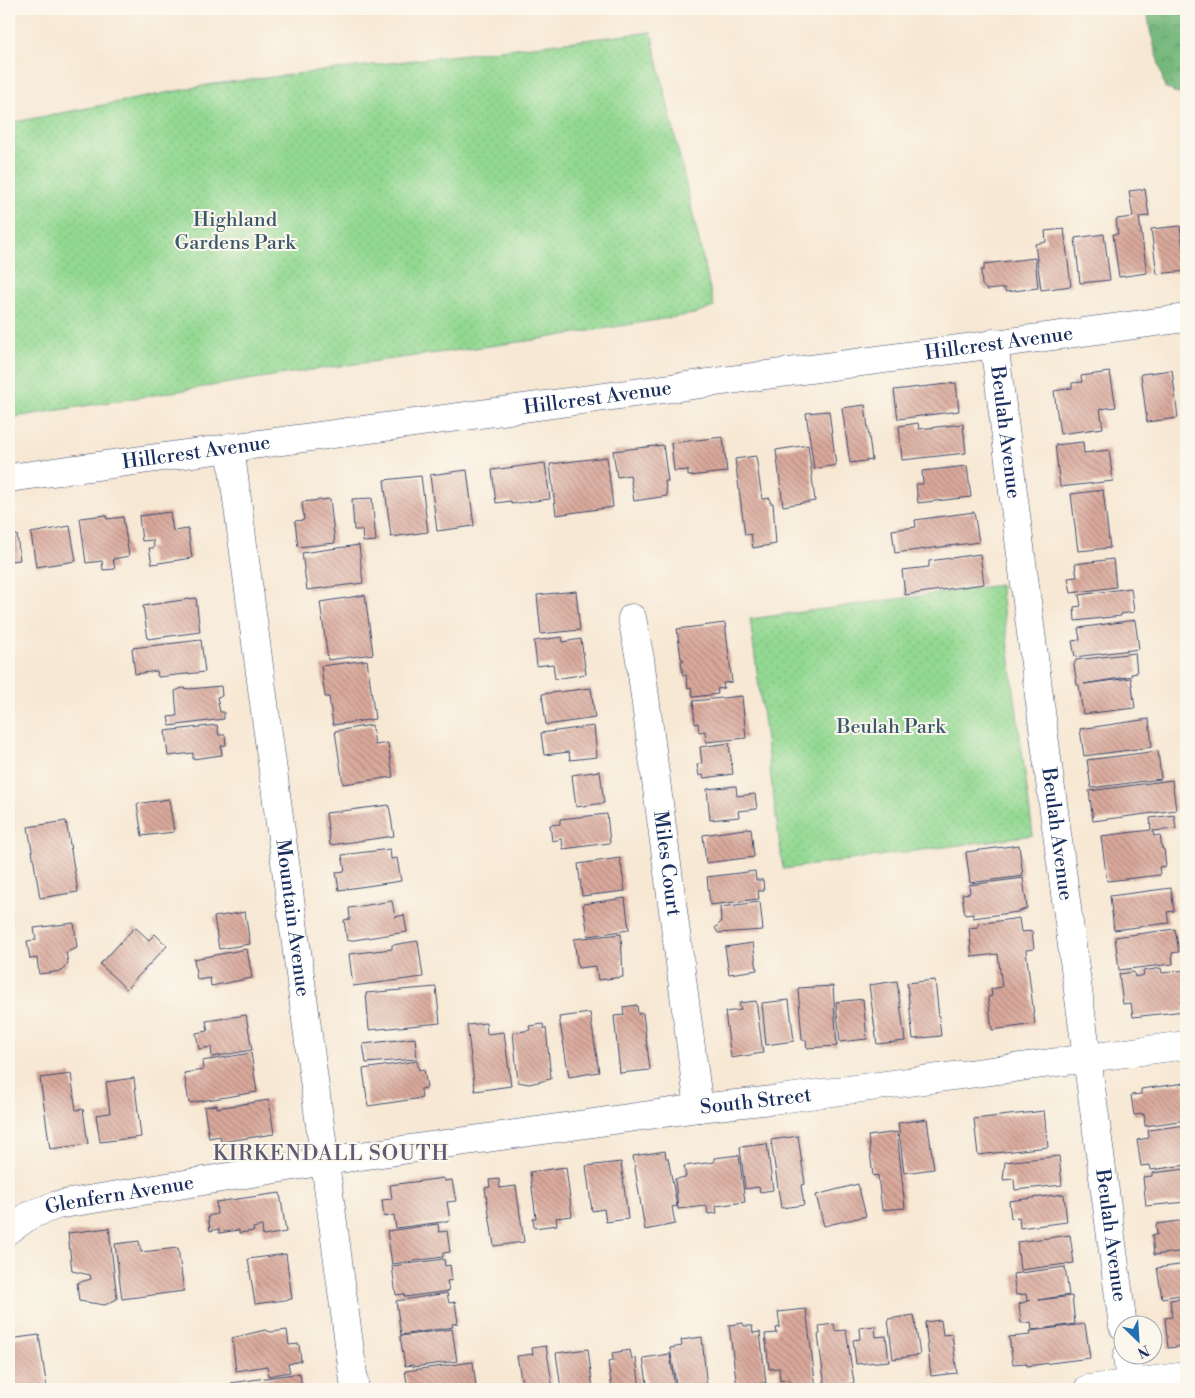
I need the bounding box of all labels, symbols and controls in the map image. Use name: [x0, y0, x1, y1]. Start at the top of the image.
park label: Highland Gardens Park: [174, 208, 297, 256]
street label: Hillcrest Avenue: [923, 321, 1075, 366]
street label: Beulah Avenue: [984, 363, 1026, 500]
street label: Hillcrest Avenue: [522, 376, 673, 420]
street label: Hillcrest Avenue: [121, 430, 272, 475]
park label: Beulah Park: [835, 715, 947, 740]
street label: Beulah Avenue: [1036, 765, 1078, 902]
street label: Miles Court: [648, 809, 686, 918]
street label: Mountain Avenue: [270, 838, 315, 998]
street label: South Street: [699, 1082, 813, 1120]
district label: KIRKENDALL SOUTH: [213, 1141, 449, 1167]
street label: Beulah Avenue: [1089, 1167, 1132, 1303]
street label: Glenfern Avenue: [41, 1170, 196, 1221]
north arrow: [1112, 1316, 1162, 1366]
text: N: [1134, 1340, 1152, 1361]

